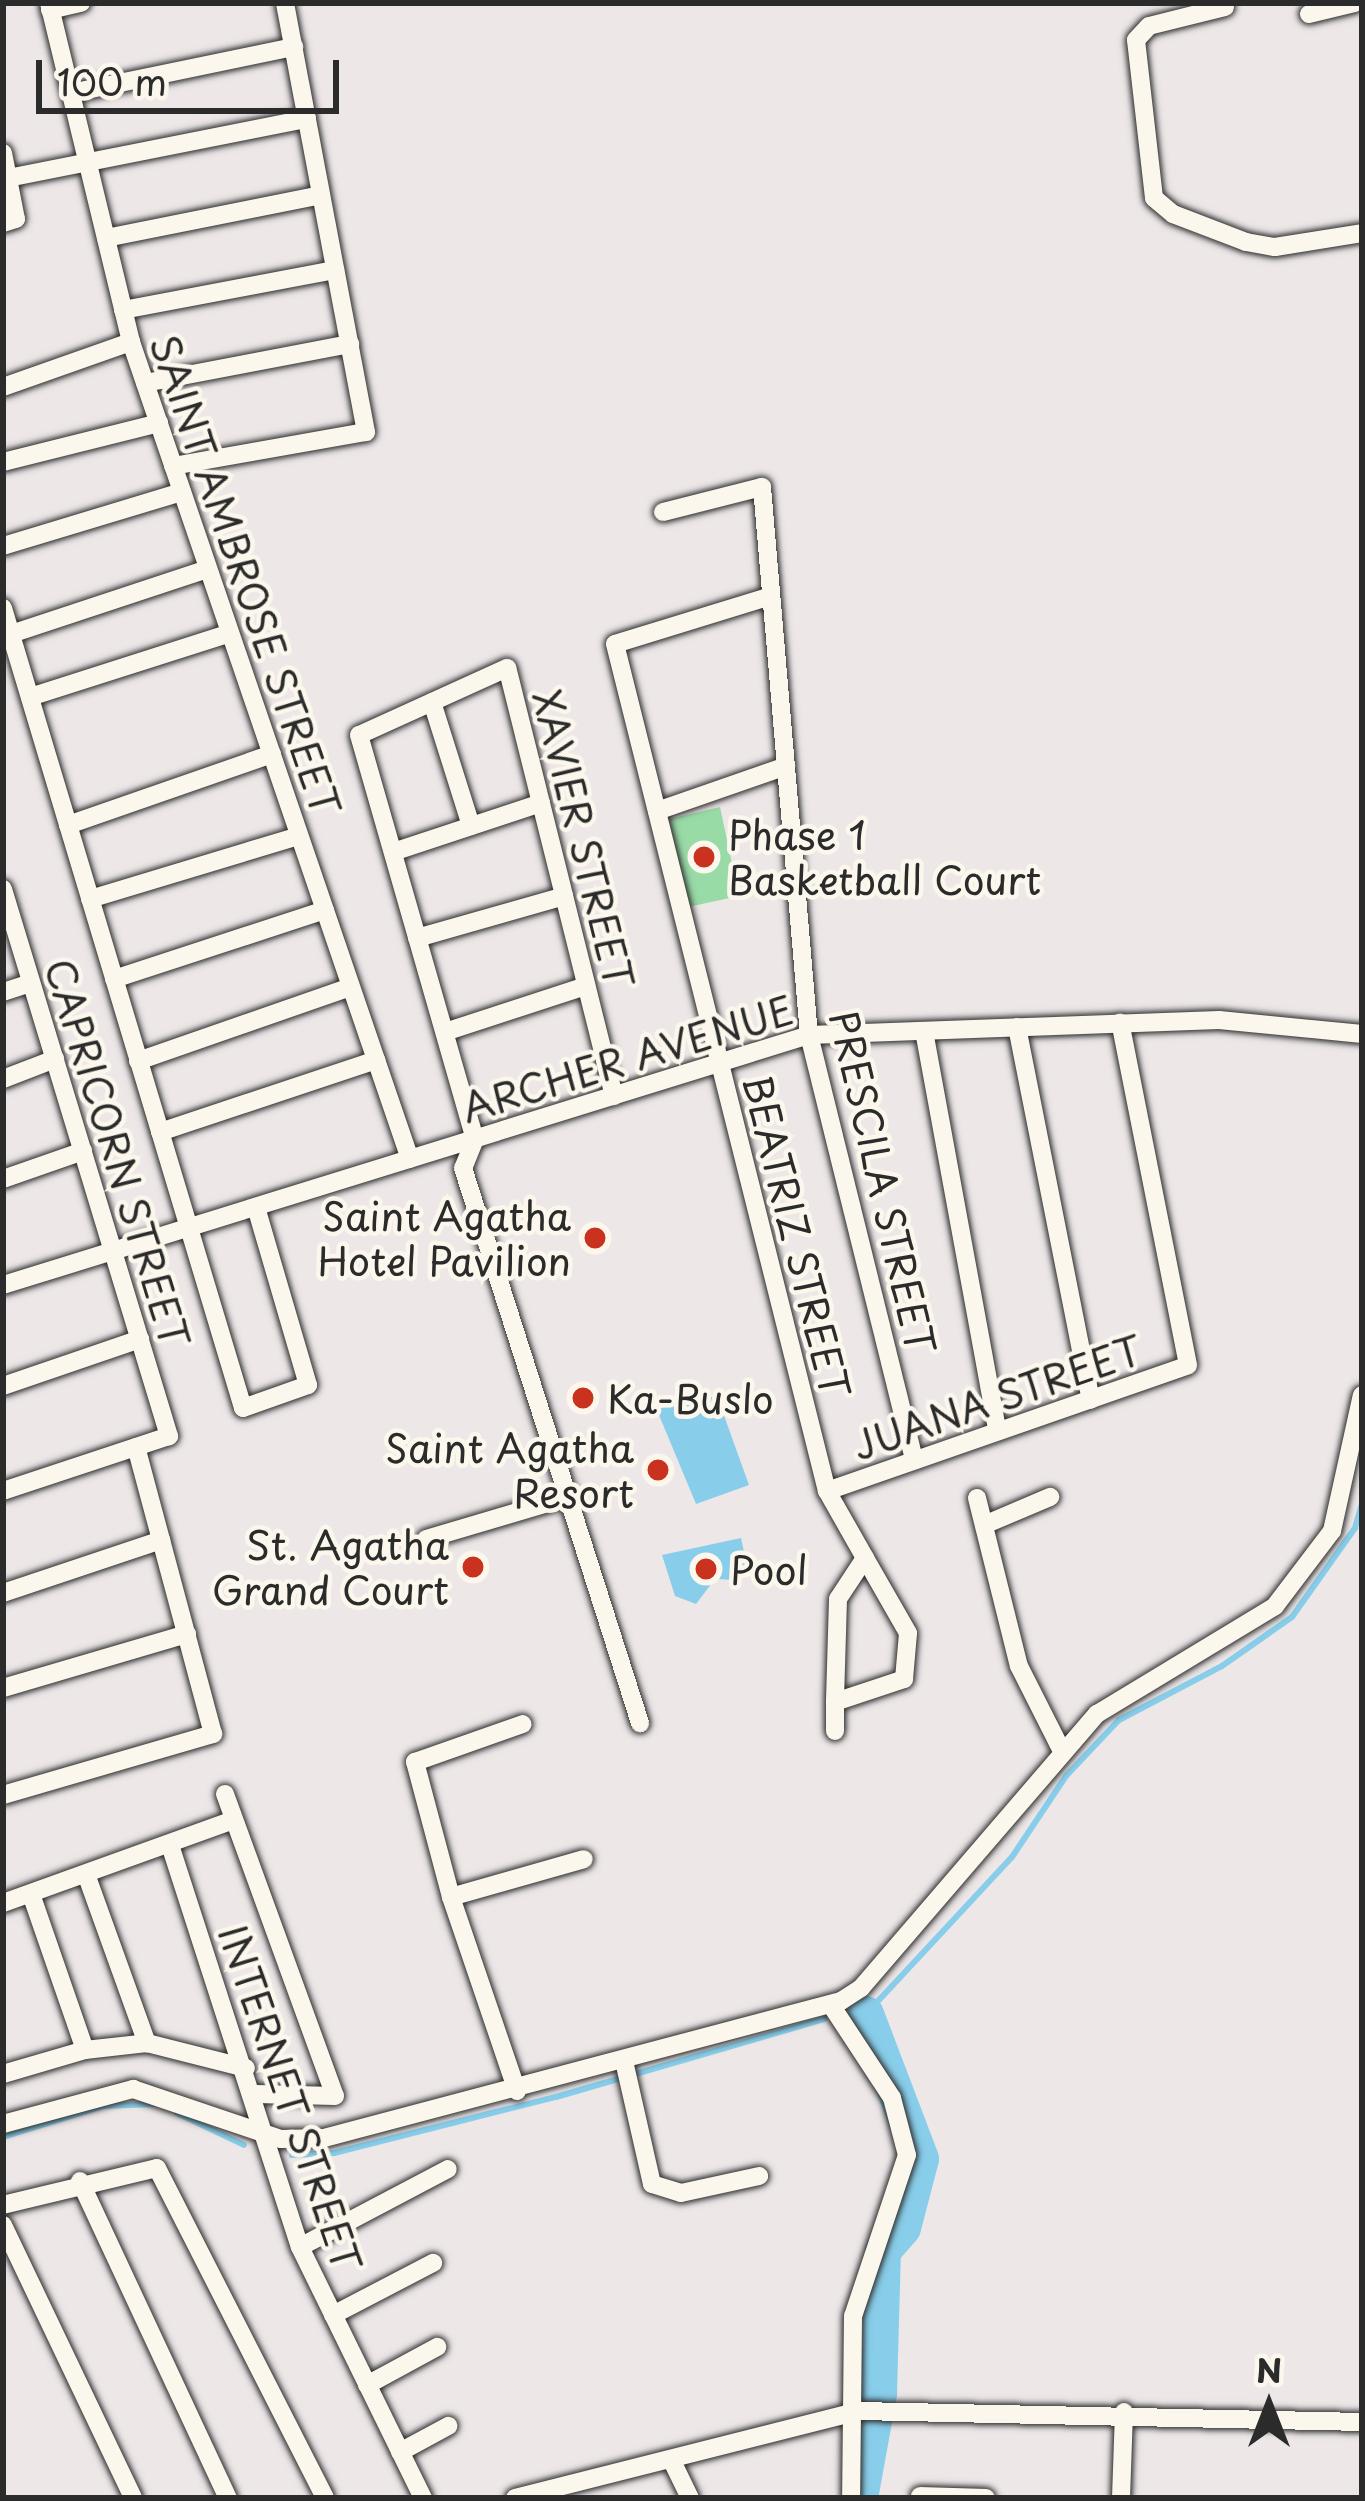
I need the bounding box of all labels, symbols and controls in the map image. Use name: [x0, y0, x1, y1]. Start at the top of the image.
scale bar: [42, 36, 345, 110]
text: 100 m: [57, 54, 167, 108]
street label: SAINT AMBROSE STREET: [141, 327, 351, 823]
street label: XAVIER STREET: [524, 684, 644, 994]
place label: Phase 1 Basketball Court: [728, 812, 1042, 903]
marker: Phase 1 Basketball Court: [691, 844, 717, 870]
street label: CAPRICORN STREET: [37, 953, 199, 1353]
street label: ARCHER AVENUE: [456, 985, 798, 1131]
street label: PRESCILA STREET: [820, 1003, 946, 1361]
street label: BEATRIZ STREET: [734, 1067, 860, 1405]
place label: Saint Agatha Hotel Pavilion: [317, 1193, 571, 1284]
marker: Saint Agatha Hotel Pavilion: [582, 1225, 608, 1251]
street label: JUANA STREET: [845, 1325, 1149, 1469]
place label: Ka-Buslo: [607, 1375, 774, 1421]
marker: Ka-Buslo: [570, 1385, 596, 1411]
place label: Saint Agatha Resort: [384, 1425, 634, 1516]
marker: Saint Agatha Resort: [645, 1457, 671, 1483]
place label: St. Agatha Grand Court: [209, 1522, 449, 1613]
place label: Pool: [730, 1546, 808, 1592]
marker: St. Agatha Grand Court: [460, 1554, 486, 1580]
marker: Pool: [693, 1556, 719, 1582]
street label: INTERNET STREET: [209, 1917, 373, 2279]
text: N: [1256, 2344, 1282, 2394]
north arrow: [1209, 2345, 1329, 2465]

